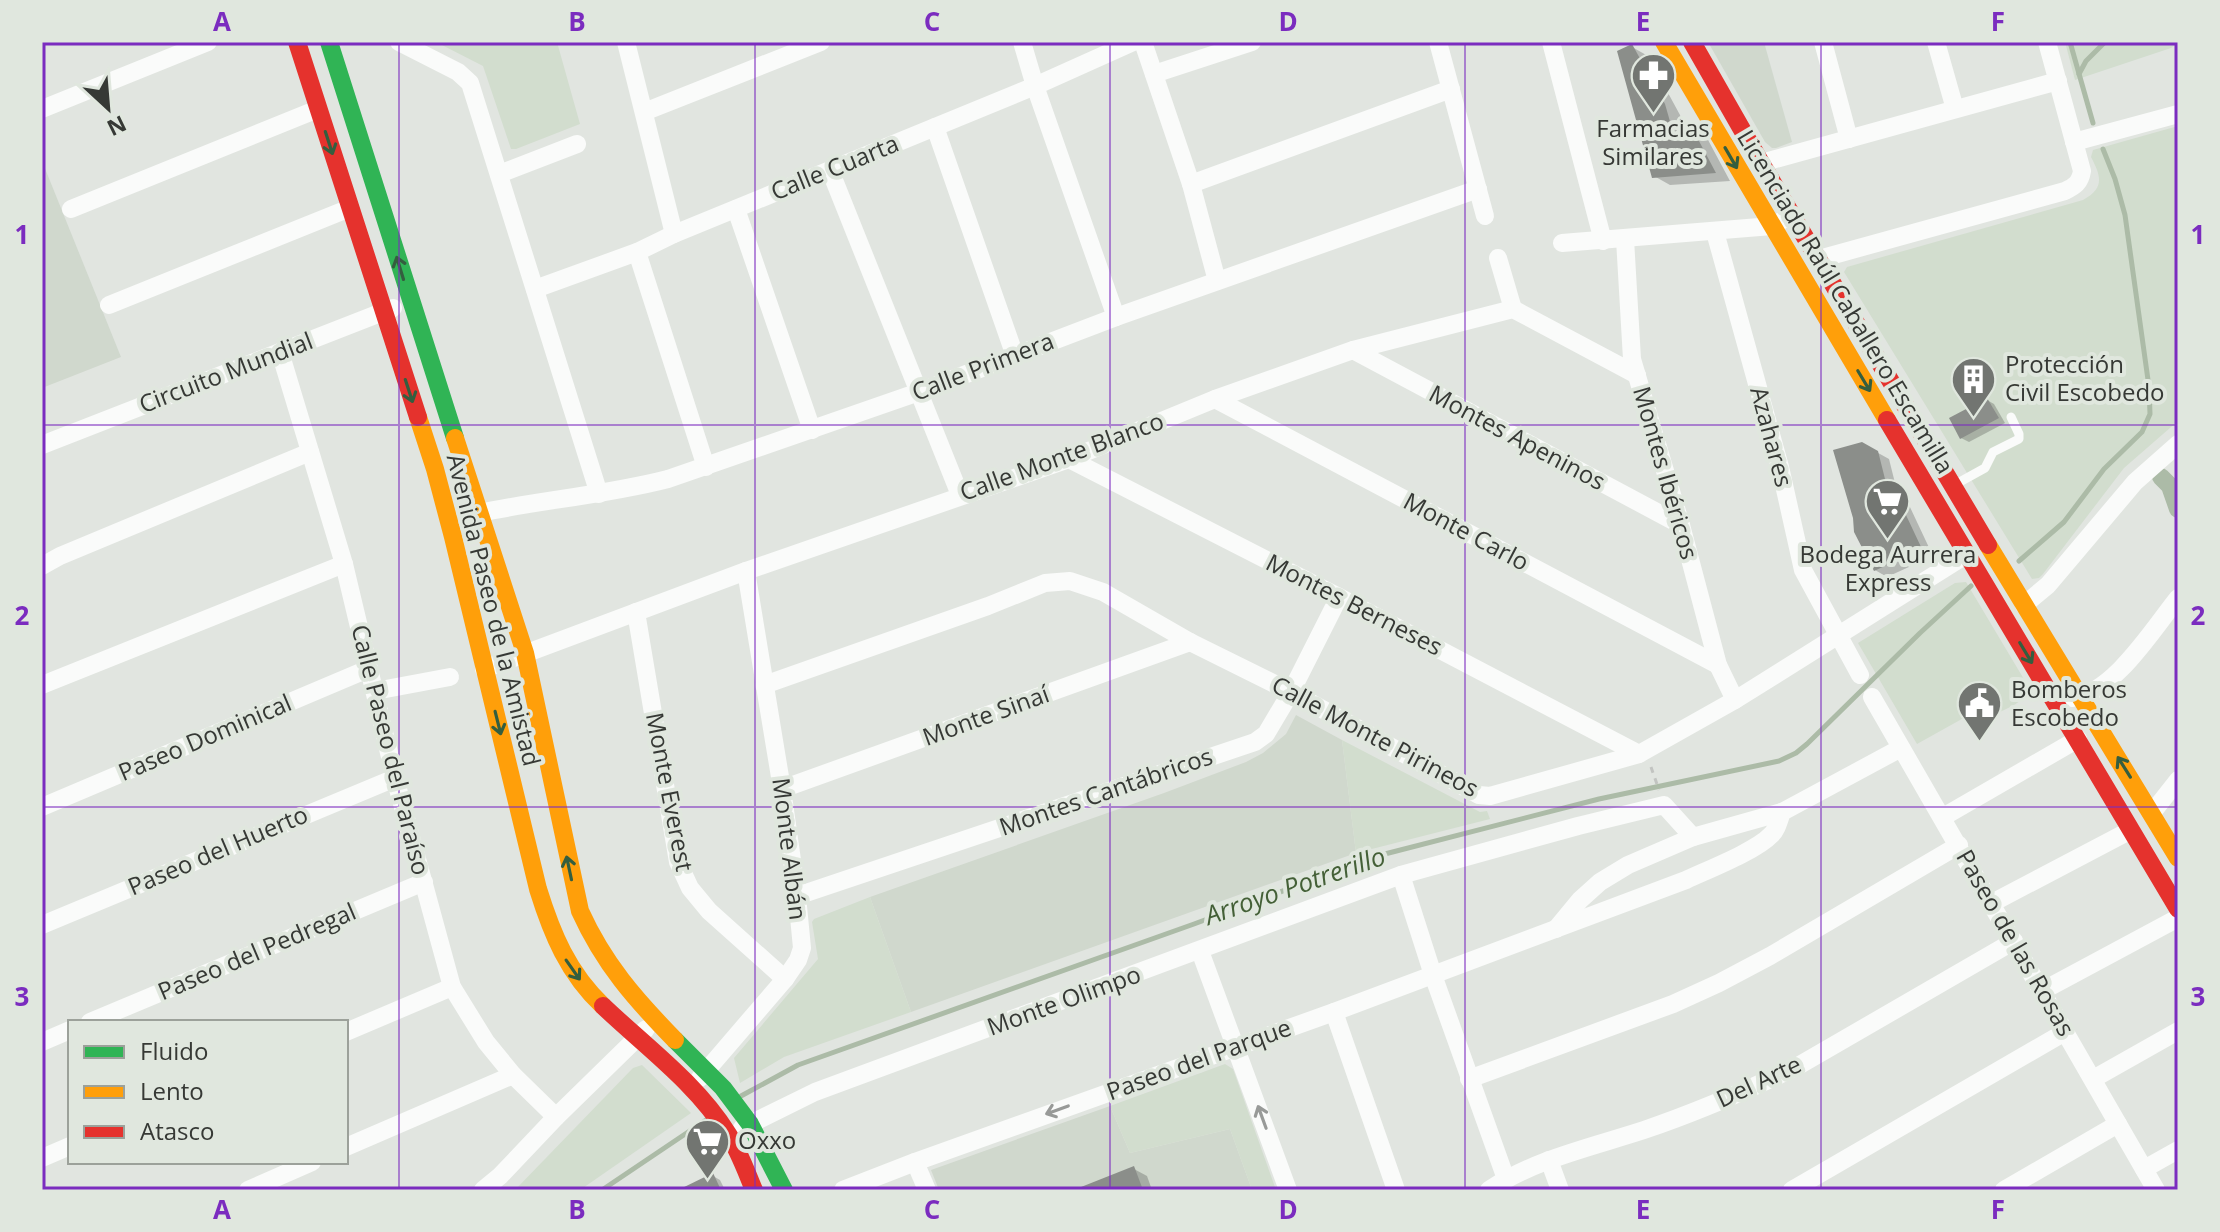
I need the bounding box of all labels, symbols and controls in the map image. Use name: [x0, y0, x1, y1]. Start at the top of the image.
text: A: [213, 3, 231, 39]
text: B: [568, 3, 586, 39]
text: C: [924, 3, 940, 39]
text: D: [1278, 3, 1298, 39]
text: E: [1636, 3, 1650, 39]
text: F: [1991, 3, 2005, 39]
pharmacy icon: Farmacias Similares: [1629, 51, 1677, 114]
north arrow: [68, 68, 148, 148]
text: N: [103, 109, 132, 144]
place label: Farmacias Similares: [1596, 111, 1710, 172]
street label: Licenciado Raúl Caballero Escamilla: [1730, 123, 1962, 479]
street label: Calle Cuarta: [766, 126, 903, 207]
one-way arrow: [323, 130, 337, 155]
one-way arrow: [1723, 146, 1739, 169]
text: 1: [15, 216, 29, 252]
text: 1: [2191, 216, 2205, 252]
one-way arrow: [392, 256, 406, 281]
street label: Circuito Mundial: [134, 323, 317, 420]
street label: Calle Primera: [907, 323, 1058, 408]
place label: Protección Civil Escobedo: [2005, 347, 2165, 408]
building icon: Protección Civil Escobedo: [1950, 355, 1998, 418]
one-way arrow: [1856, 370, 1872, 393]
street label: Montes Apeninos: [1424, 376, 1612, 497]
one-way arrow: [402, 378, 417, 403]
street label: Montes Ibéricos: [1626, 382, 1707, 563]
street label: Azahares: [1743, 383, 1802, 490]
street label: Calle Monte Blanco: [955, 403, 1168, 508]
street label: Avenida Paseo de la Amistad: [440, 450, 549, 769]
supermarket icon: Bodega Aurrera Express: [1864, 477, 1912, 540]
street label: Monte Carlo: [1398, 484, 1535, 578]
place label: Bodega Aurrera Express: [1800, 537, 1976, 598]
street label: Montes Berneses: [1261, 545, 1449, 662]
text: 2: [15, 597, 30, 633]
text: 2: [2191, 597, 2206, 633]
street label: Calle Paseo del Paraíso: [344, 621, 439, 878]
one-way arrow: [2018, 641, 2034, 664]
street label: Calle Monte Pirineos: [1267, 667, 1485, 804]
place label: Bomberos Escobedo: [2011, 672, 2127, 733]
street label: Monte Sinaí: [918, 676, 1054, 753]
public building icon: Bomberos Escobedo: [1956, 680, 2004, 743]
street label: Paseo Dominical: [113, 685, 296, 788]
one-way arrow: [491, 709, 506, 735]
street label: Monte Everest: [639, 709, 702, 874]
street label: Montes Cantábricos: [995, 739, 1217, 843]
one-way arrow: [2115, 756, 2132, 778]
street label: Monte Albán: [765, 776, 816, 922]
street label: Paseo del Huerto: [122, 797, 312, 902]
water label: Arroyo Potrerillo: [1198, 837, 1390, 933]
street label: Paseo de las Rosas: [1949, 843, 2083, 1042]
one-way arrow: [561, 855, 576, 881]
street label: Paseo del Pedregal: [152, 894, 360, 1007]
street label: Monte Olimpo: [982, 957, 1145, 1043]
one-way arrow: [564, 959, 581, 980]
text: 3: [15, 978, 29, 1014]
text: 3: [2191, 978, 2205, 1014]
street label: Paseo del Parque: [1102, 1010, 1295, 1107]
legend: [68, 1020, 348, 1164]
text: Fluido: [140, 1034, 208, 1067]
street label: Del Arte: [1711, 1047, 1806, 1115]
text: Lento: [140, 1074, 204, 1107]
one-way arrow: [1045, 1104, 1070, 1119]
one-way arrow: [1253, 1104, 1268, 1129]
text: Atasco: [140, 1114, 214, 1147]
supermarket icon: Oxxo: [683, 1117, 731, 1180]
place label: Oxxo: [738, 1123, 796, 1156]
text: A: [213, 1191, 231, 1227]
text: B: [568, 1191, 586, 1227]
text: C: [924, 1191, 940, 1227]
text: D: [1278, 1191, 1298, 1227]
text: E: [1636, 1191, 1650, 1227]
text: F: [1991, 1191, 2005, 1227]

